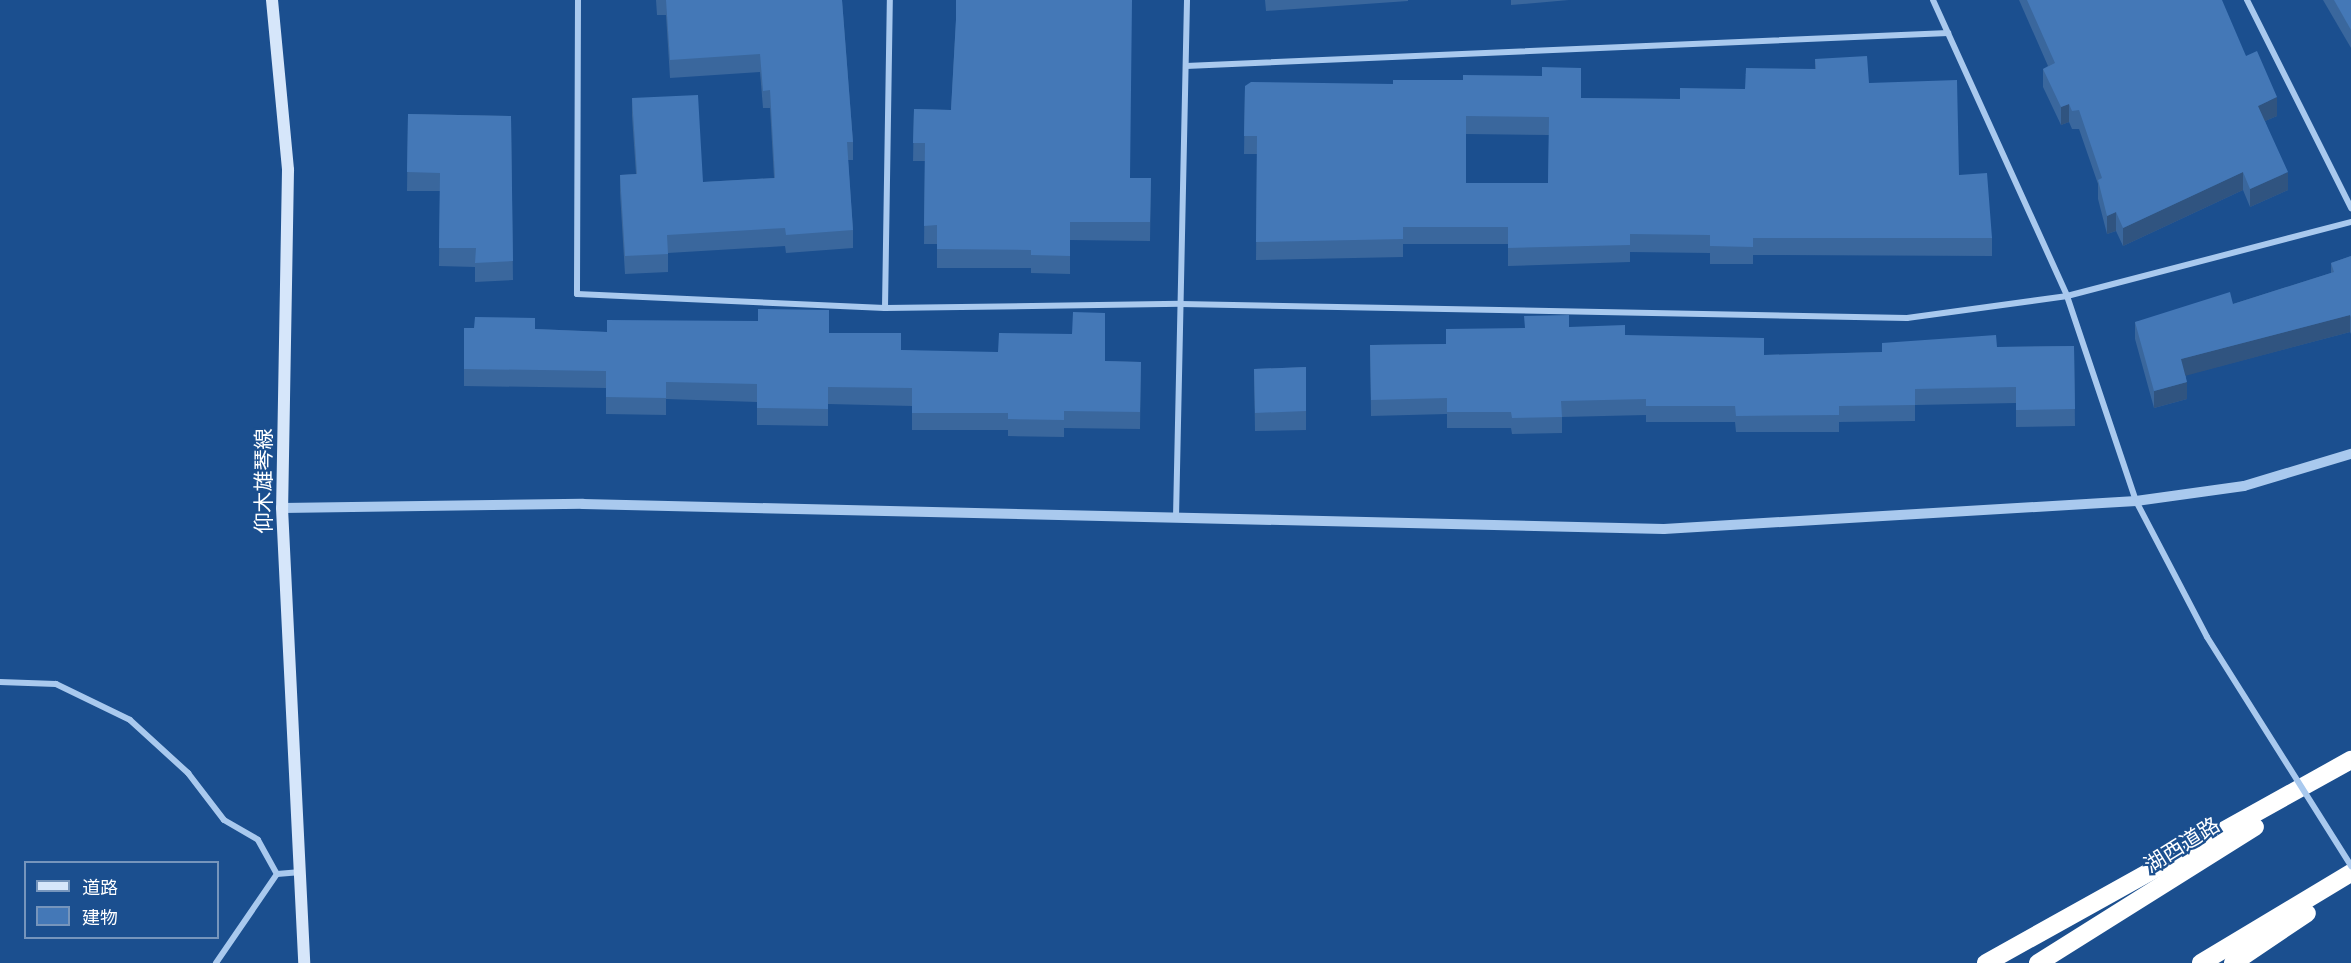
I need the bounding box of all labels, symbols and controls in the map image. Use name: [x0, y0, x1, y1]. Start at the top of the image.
street label: 仰木雄琴線: [251, 429, 277, 533]
street label: 湖西道路: [2140, 812, 2224, 878]
legend: [24, 861, 219, 939]
text: 道路: [82, 877, 118, 898]
text: 建物: [82, 907, 118, 928]

